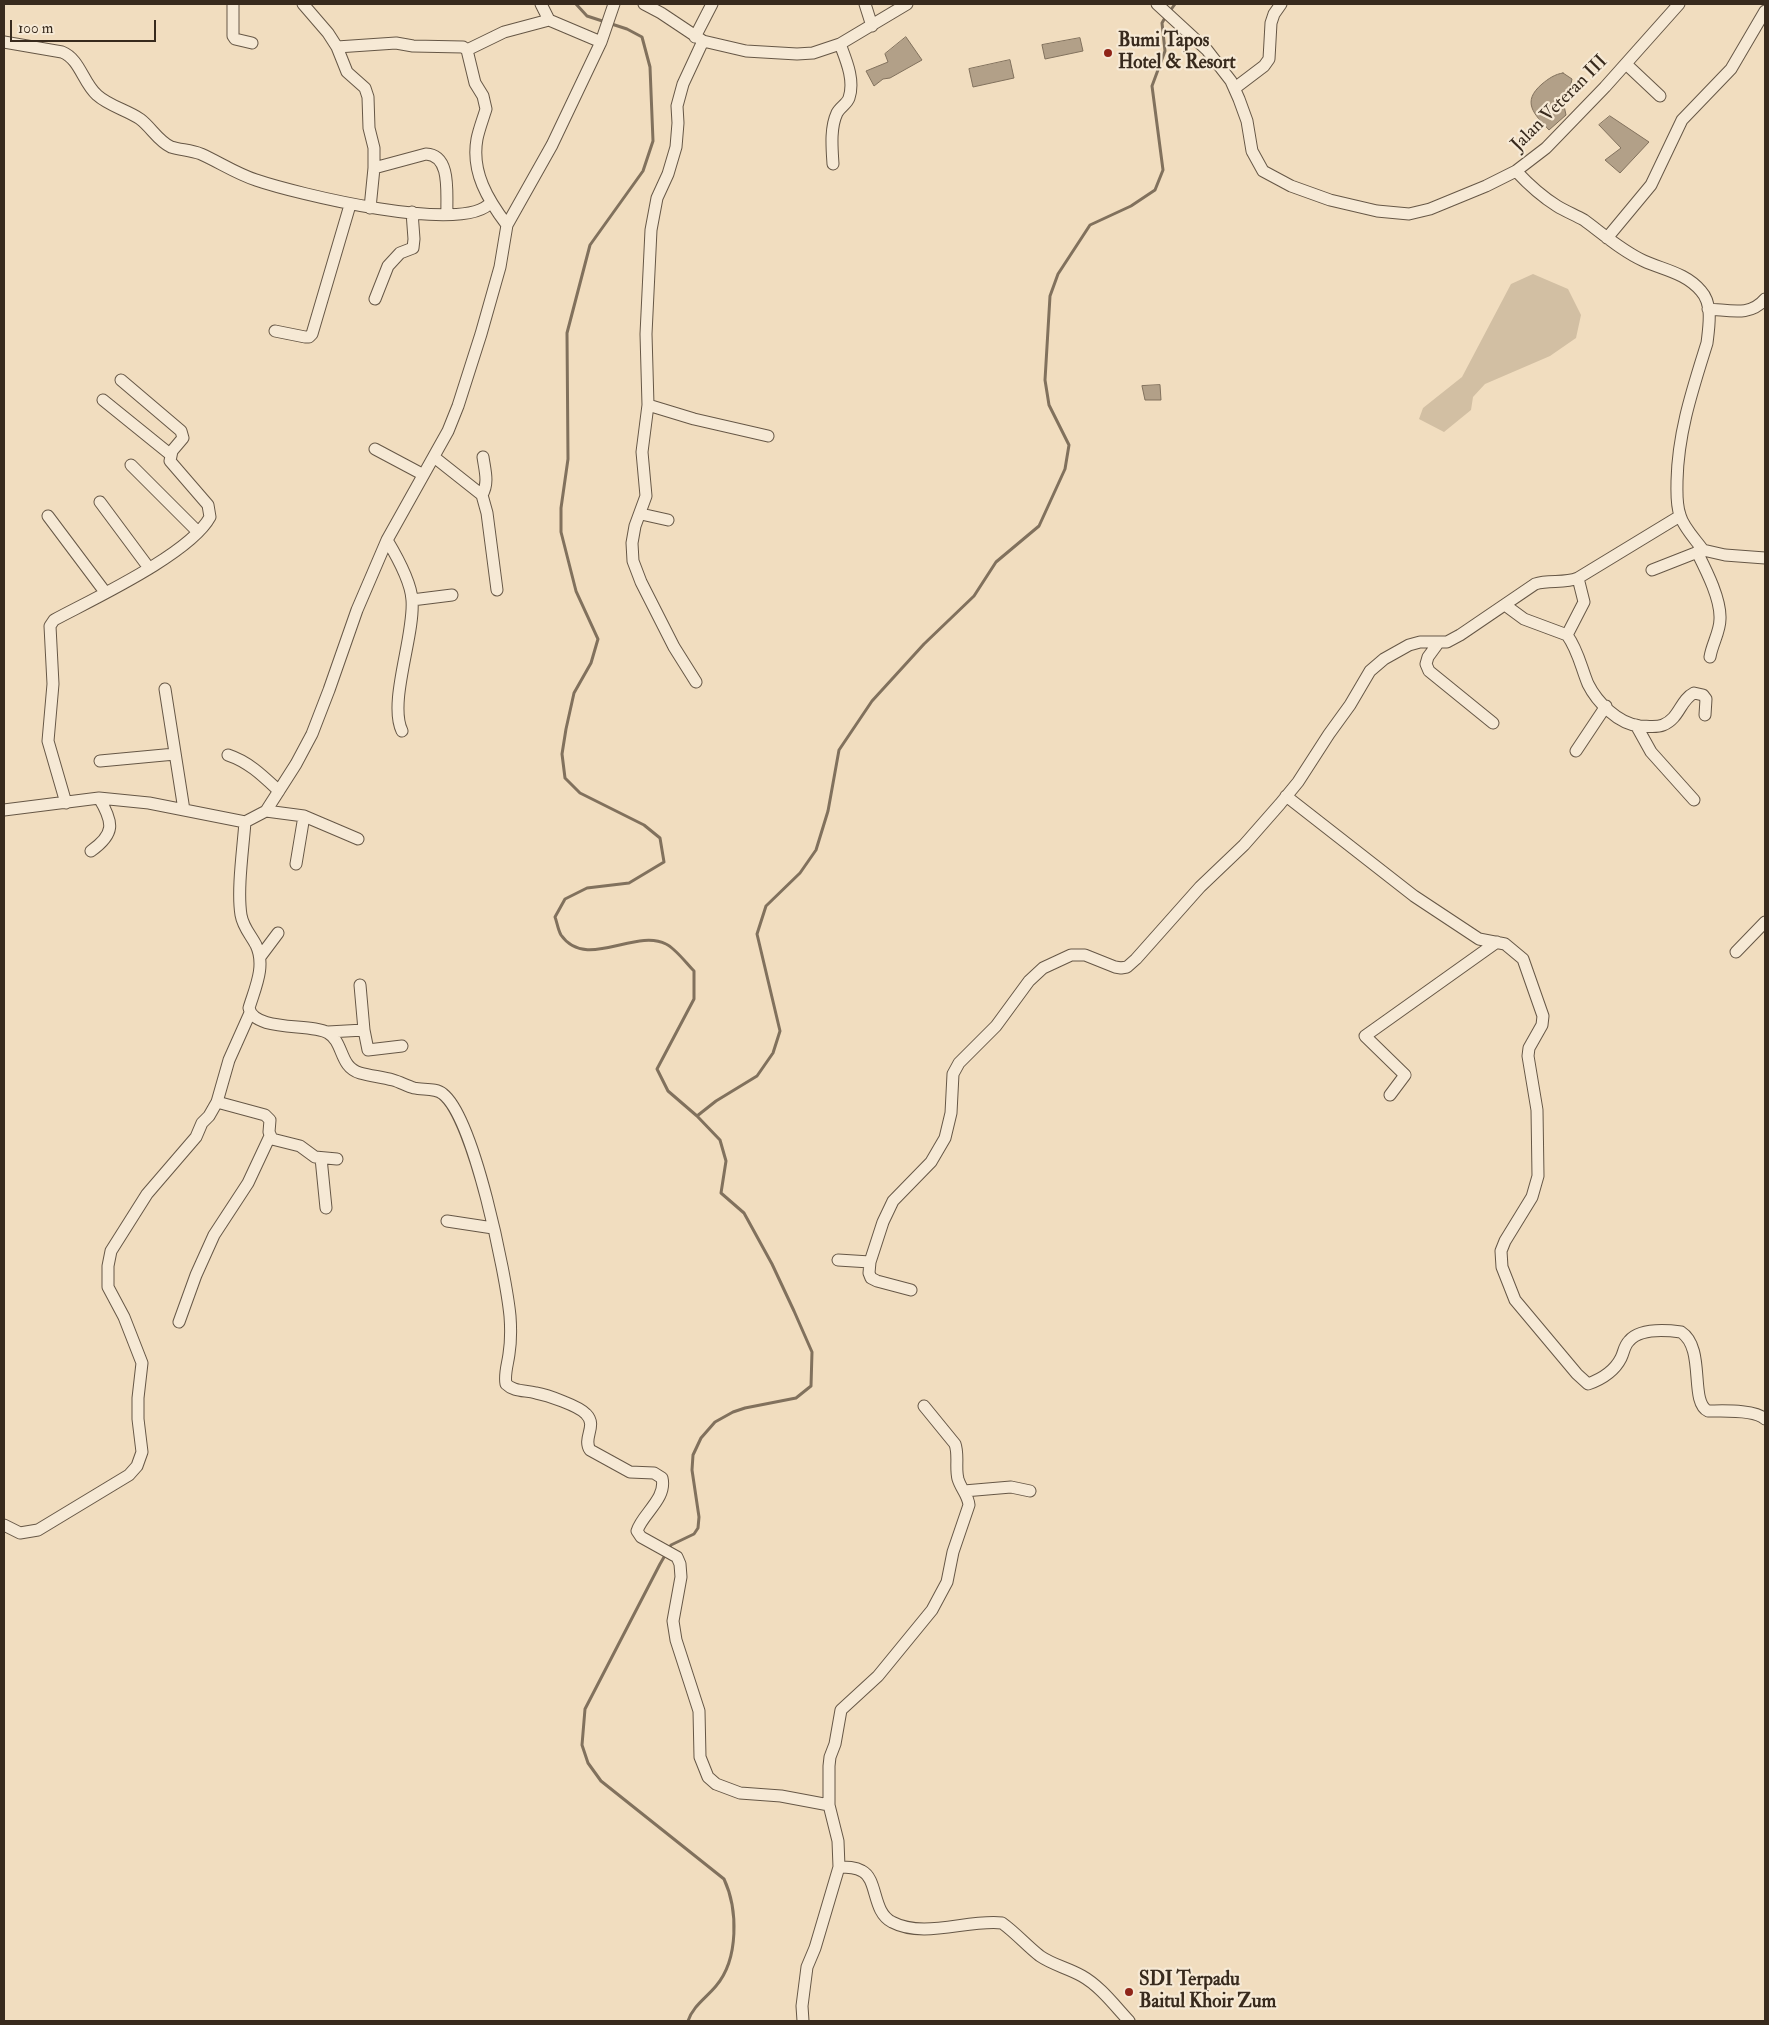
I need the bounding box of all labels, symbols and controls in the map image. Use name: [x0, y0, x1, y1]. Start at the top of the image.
scale bar: [12, 10, 159, 42]
text: 100 m: [18, 19, 53, 38]
place label: Bumi Tapos Hotel & Resort: [1118, 31, 1236, 75]
marker: Bumi Tapos Hotel & Resort: [1102, 47, 1114, 59]
street label: Jalan Veteran III: [1507, 51, 1613, 157]
place label: SDI Terpadu Baitul Khoir Zum: [1139, 1970, 1276, 2014]
marker: SDI Terpadu Baitul Khoir Zum: [1123, 1986, 1135, 1998]

